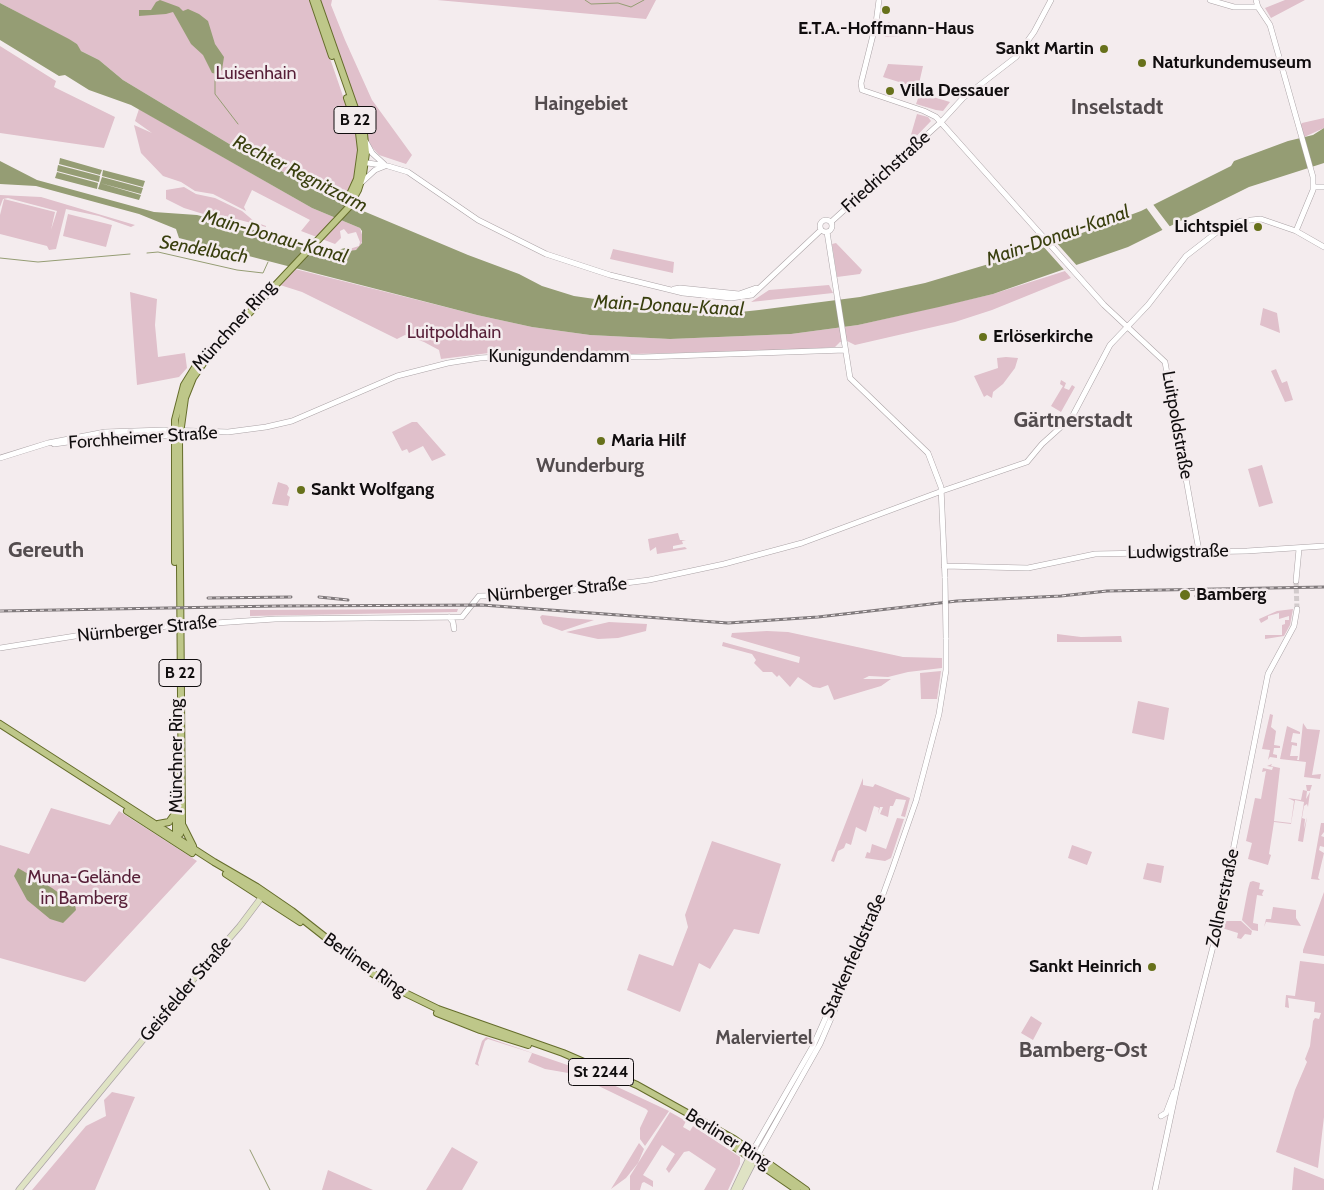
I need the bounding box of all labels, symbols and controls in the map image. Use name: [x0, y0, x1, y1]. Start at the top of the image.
marker: E.T.A.-Hoffmann-Haus: [880, 4, 892, 16]
place label: E.T.A.-Hoffmann-Haus: [798, 18, 974, 40]
place label: Sankt Martin: [995, 38, 1094, 60]
marker: Sankt Martin: [1098, 43, 1110, 55]
place label: Naturkundemuseum: [1152, 52, 1312, 74]
marker: Naturkundemuseum: [1136, 57, 1148, 69]
park label: Luisenhain: [215, 63, 297, 85]
place label: Villa Dessauer: [900, 80, 1009, 102]
marker: Villa Dessauer: [884, 85, 896, 97]
district label: Haingebiet: [534, 92, 628, 116]
district label: Inselstadt: [1071, 95, 1163, 121]
road number: B 22: [334, 106, 376, 134]
street label: Friedrichstraße: [837, 127, 935, 217]
water label: Rechter Regnitzarm: [229, 130, 371, 218]
water label: Main-Donau-Kanal: [983, 201, 1133, 271]
water label: Main-Donau-Kanal: [200, 205, 350, 269]
place label: Lichtspiel: [1174, 216, 1248, 238]
marker: Lichtspiel: [1252, 221, 1264, 233]
water label: Sendelbach: [158, 231, 250, 269]
street label: Münchner Ring: [188, 276, 280, 376]
water label: Main-Donau-Kanal: [593, 291, 745, 321]
park label: Luitpoldhain: [407, 322, 501, 344]
place label: Erlöserkirche: [993, 326, 1093, 348]
marker: Erlöserkirche: [977, 331, 989, 343]
street label: Kunigundendamm: [489, 346, 629, 368]
street label: Luitpoldstraße: [1157, 369, 1197, 481]
district label: Gärtnerstadt: [1013, 408, 1133, 434]
street label: Forchheimer Straße: [68, 422, 218, 454]
place label: Maria Hilf: [611, 430, 686, 452]
marker: Maria Hilf: [595, 435, 607, 447]
district label: Wunderburg: [536, 454, 644, 478]
place label: Sankt Wolfgang: [311, 479, 434, 501]
marker: Sankt Wolfgang: [295, 484, 307, 496]
district label: Gereuth: [8, 538, 84, 564]
street label: Ludwigstraße: [1127, 540, 1229, 564]
street label: Nürnberger Straße: [486, 573, 628, 607]
place label: Bamberg: [1196, 584, 1266, 606]
marker: Bamberg: [1178, 588, 1192, 602]
street label: Nürnberger Straße: [76, 611, 218, 647]
road number: B 22: [159, 660, 201, 686]
street label: Münchner Ring: [166, 699, 188, 813]
street label: Zollnerstraße: [1202, 847, 1244, 949]
park label: Muna-Gelände in Bamberg: [27, 867, 141, 910]
street label: Starkenfeldstraße: [817, 890, 891, 1022]
street label: Berliner Ring: [319, 929, 411, 1001]
street label: Geisfelder Straße: [136, 932, 236, 1046]
place label: Sankt Heinrich: [1029, 956, 1142, 978]
marker: Sankt Heinrich: [1146, 961, 1158, 973]
district label: Malerviertel: [715, 1027, 813, 1049]
district label: Bamberg-Ost: [1019, 1038, 1147, 1064]
road number: St 2244: [568, 1058, 634, 1086]
street label: Berliner Ring: [681, 1104, 775, 1174]

